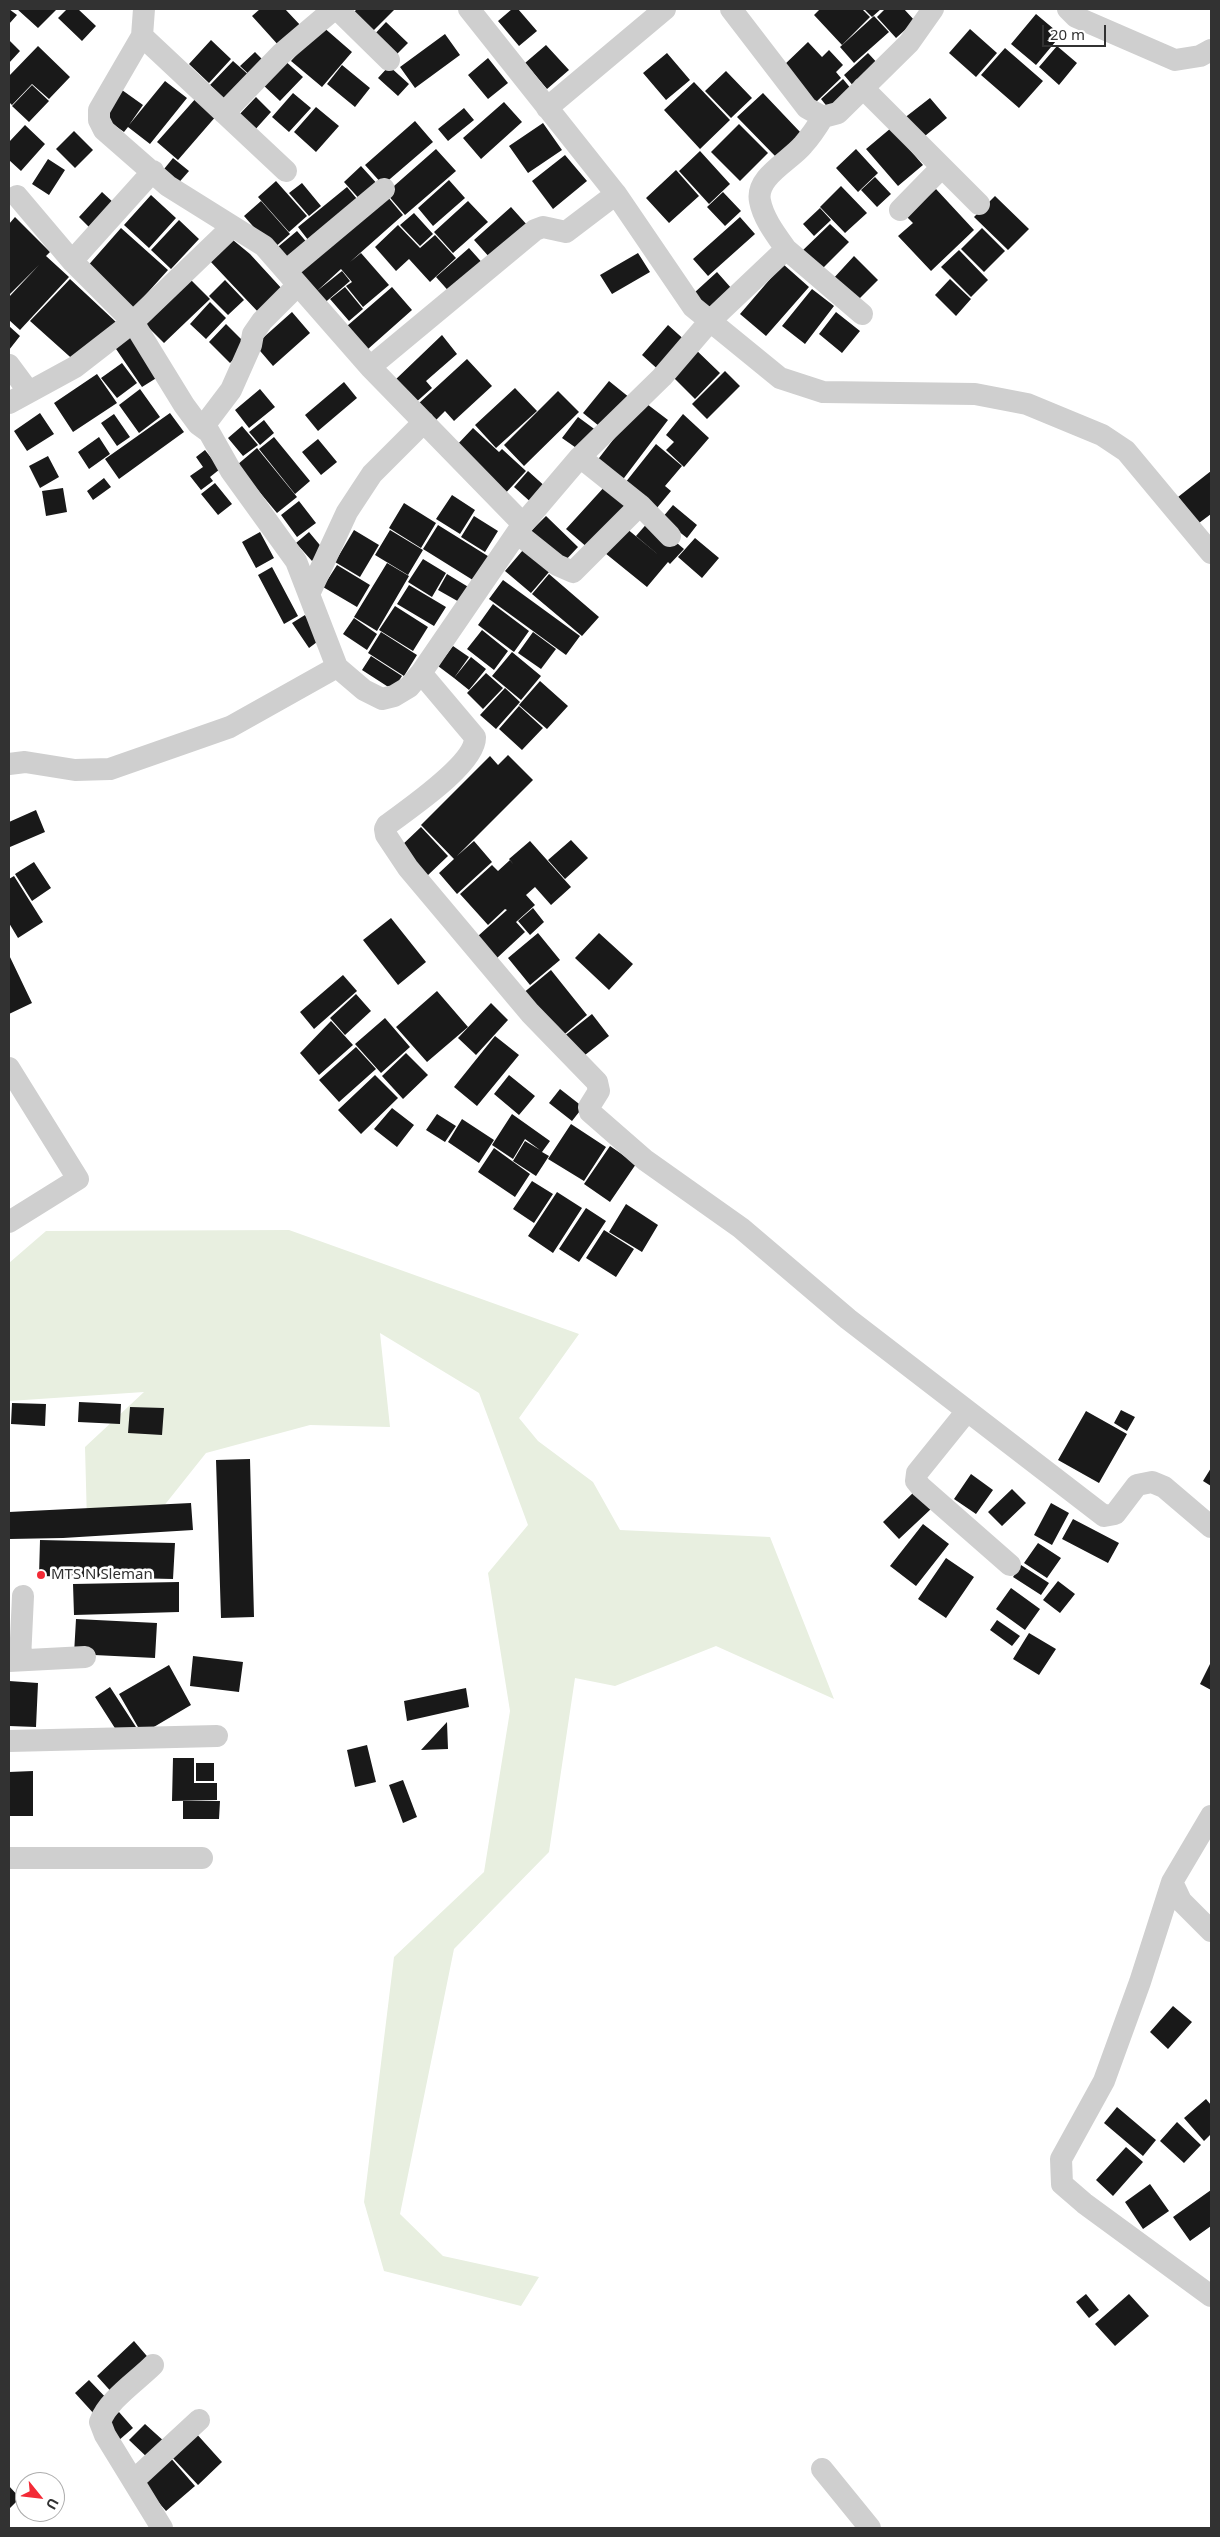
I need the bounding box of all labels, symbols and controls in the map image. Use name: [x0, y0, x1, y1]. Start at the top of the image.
scale bar: [1045, 15, 1109, 47]
text: 20 m: [1050, 24, 1085, 44]
place label: MTS N Sleman: [51, 1566, 153, 1584]
marker: MTS N Sleman: [35, 1569, 47, 1581]
north arrow: [15, 2472, 65, 2522]
text: U: [42, 2495, 64, 2513]

